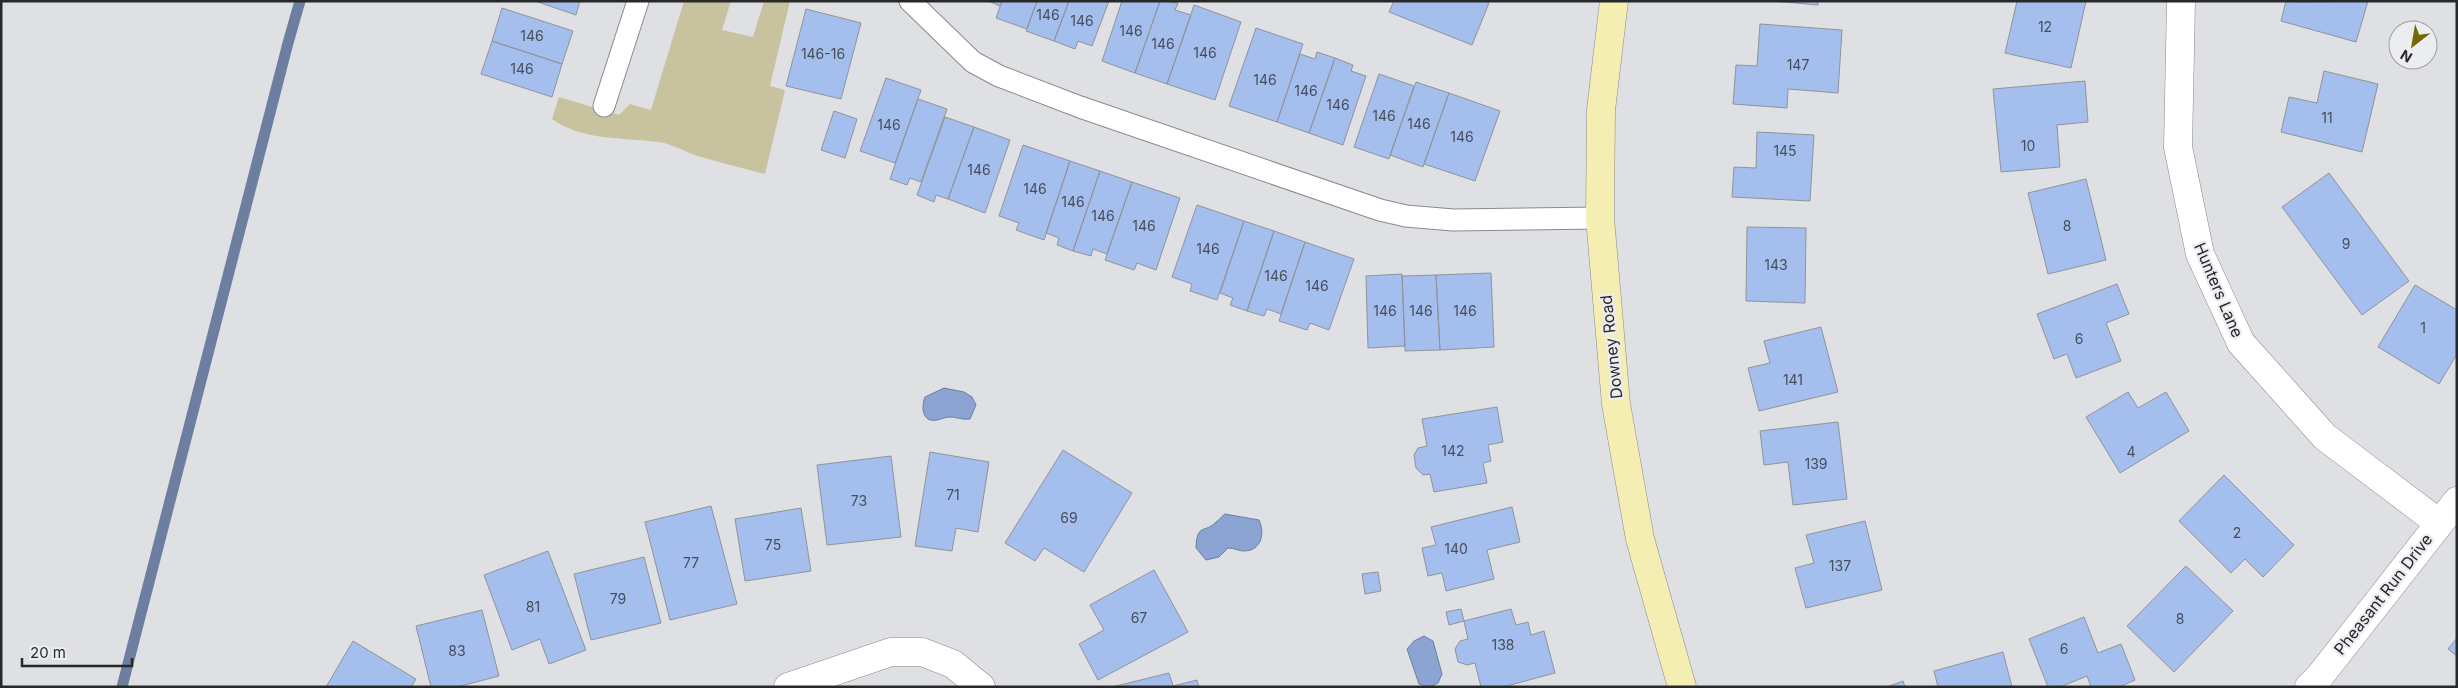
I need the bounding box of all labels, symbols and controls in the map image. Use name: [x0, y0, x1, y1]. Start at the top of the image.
house number: 146: [1036, 6, 1060, 23]
house number: 146: [1070, 12, 1094, 29]
house number: 12: [2038, 18, 2052, 35]
north arrow: [2388, 20, 2438, 70]
house number: 146: [1119, 22, 1143, 39]
house number: 146: [520, 27, 544, 44]
house number: 146: [1151, 35, 1175, 52]
house number: 146: [1193, 44, 1217, 61]
house number: 146-16: [801, 45, 845, 62]
text: N: [2397, 47, 2415, 67]
house number: 147: [1787, 56, 1809, 73]
house number: 146: [510, 60, 534, 77]
house number: 146: [1253, 71, 1277, 88]
house number: 146: [1294, 82, 1318, 99]
house number: 146: [1326, 96, 1350, 113]
house number: 146: [1372, 107, 1396, 124]
house number: 11: [2321, 109, 2333, 126]
house number: 146: [1407, 115, 1431, 132]
house number: 146: [877, 116, 901, 133]
house number: 146: [1450, 128, 1474, 145]
house number: 10: [2021, 137, 2035, 154]
house number: 145: [1773, 142, 1797, 159]
house number: 146: [967, 161, 991, 178]
house number: 146: [1023, 180, 1047, 197]
house number: 146: [1061, 193, 1085, 210]
house number: 146: [1091, 207, 1115, 224]
house number: 146: [1132, 217, 1156, 234]
house number: 8: [2063, 217, 2071, 234]
house number: 9: [2342, 235, 2350, 252]
house number: 146: [1196, 240, 1220, 257]
street label: Hunters Lane: [2190, 240, 2248, 340]
house number: 143: [1764, 256, 1788, 273]
house number: 146: [1264, 267, 1288, 284]
house number: 146: [1305, 277, 1329, 294]
street label: Downey Road: [1596, 294, 1626, 400]
house number: 146: [1373, 302, 1397, 319]
house number: 146: [1409, 302, 1433, 319]
house number: 146: [1453, 302, 1477, 319]
house number: 1: [2420, 319, 2426, 336]
house number: 6: [2075, 330, 2083, 347]
house number: 141: [1783, 371, 1803, 388]
house number: 142: [1441, 442, 1465, 459]
house number: 4: [2126, 443, 2136, 460]
house number: 139: [1804, 455, 1828, 472]
house number: 71: [946, 486, 960, 503]
house number: 73: [851, 492, 867, 509]
house number: 69: [1060, 509, 1078, 526]
house number: 2: [2233, 524, 2241, 541]
street label: Pheasant Run Drive: [2330, 529, 2436, 659]
house number: 75: [765, 536, 781, 553]
house number: 140: [1444, 540, 1468, 557]
house number: 77: [683, 554, 699, 571]
house number: 137: [1829, 557, 1851, 574]
house number: 79: [610, 590, 626, 607]
house number: 81: [526, 598, 540, 615]
house number: 67: [1131, 609, 1147, 626]
house number: 8: [2176, 610, 2184, 627]
scale bar: [22, 636, 132, 668]
house number: 138: [1491, 636, 1515, 653]
house number: 6: [2060, 640, 2068, 657]
house number: 83: [448, 642, 466, 659]
text: 20 m: [30, 643, 66, 662]

